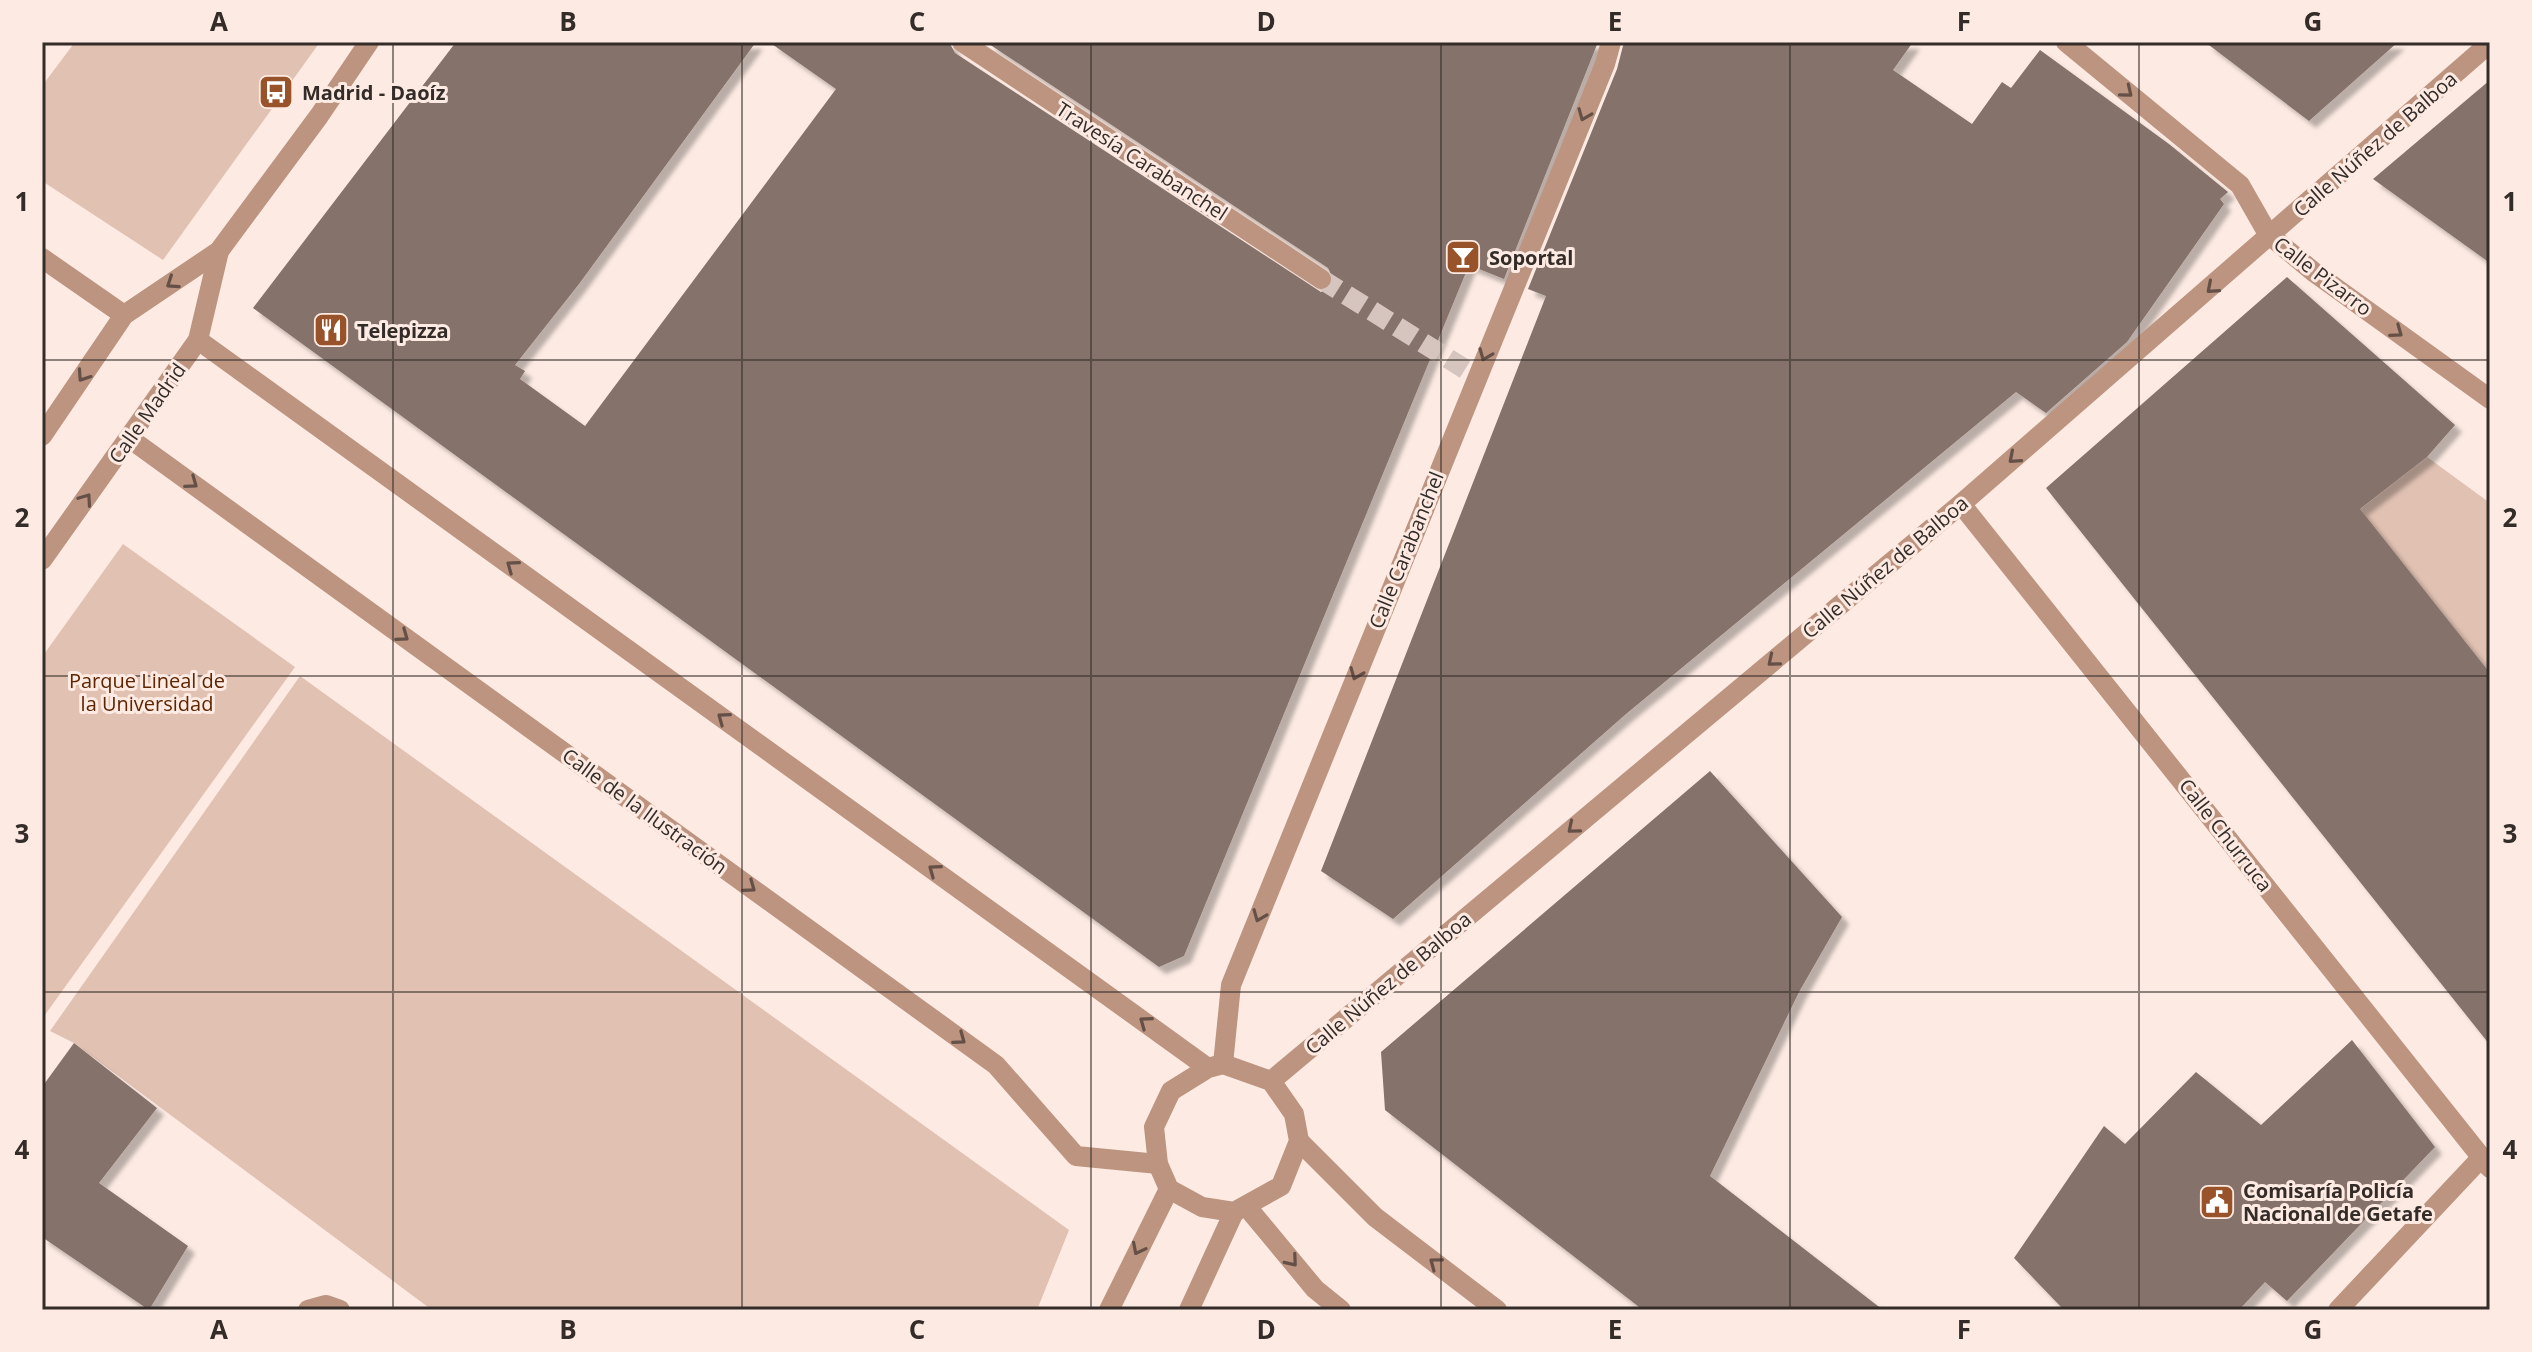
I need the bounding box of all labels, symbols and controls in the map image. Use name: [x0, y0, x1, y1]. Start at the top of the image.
text: A: [210, 3, 228, 39]
text: B: [559, 3, 577, 39]
text: C: [909, 3, 925, 39]
text: D: [1256, 3, 1276, 39]
text: E: [1608, 3, 1622, 39]
text: F: [1957, 3, 1971, 39]
text: G: [2304, 3, 2322, 39]
street label: Calle Núñez de Balboa: [2287, 65, 2463, 223]
bus stop icon: Madrid - Daoíz: [257, 73, 295, 111]
place label: Madrid - Daoíz: [302, 79, 446, 106]
one-way arrow: [2118, 82, 2133, 96]
street label: Travesía Carabanchel: [1051, 95, 1233, 227]
one-way arrow: [1577, 107, 1594, 121]
text: 1: [15, 183, 29, 219]
text: 1: [2503, 183, 2517, 219]
street label: Calle Pizarro: [2268, 230, 2378, 322]
bar icon: Soportal: [1444, 238, 1482, 276]
place label: Soportal: [1489, 244, 1573, 271]
one-way arrow: [166, 273, 180, 288]
one-way arrow: [2206, 278, 2221, 293]
restaurant icon: Telepizza: [312, 311, 350, 349]
place label: Telepizza: [357, 317, 449, 344]
one-way arrow: [2388, 322, 2403, 337]
one-way arrow: [1478, 347, 1494, 361]
street label: Calle Madrid: [102, 357, 192, 469]
one-way arrow: [78, 367, 93, 381]
one-way arrow: [2009, 448, 2024, 462]
street label: Calle Carabanchel: [1362, 468, 1450, 632]
one-way arrow: [184, 474, 198, 488]
street label: Calle Núñez de Balboa: [1796, 490, 1974, 644]
one-way arrow: [76, 493, 90, 508]
text: 2: [15, 499, 30, 535]
text: 2: [2503, 499, 2518, 535]
one-way arrow: [507, 561, 521, 576]
one-way arrow: [394, 626, 409, 641]
one-way arrow: [1767, 651, 1782, 666]
one-way arrow: [1349, 666, 1366, 680]
park label: Parque Lineal de la Universidad: [69, 667, 225, 717]
one-way arrow: [717, 713, 732, 728]
street label: Calle de la Ilustración: [557, 742, 733, 880]
street label: Calle Churruca: [2173, 773, 2279, 897]
text: 3: [15, 815, 29, 851]
text: 3: [2503, 815, 2517, 851]
one-way arrow: [1568, 818, 1583, 833]
one-way arrow: [928, 865, 943, 880]
one-way arrow: [741, 877, 755, 891]
street label: Calle Núñez de Balboa: [1299, 906, 1477, 1060]
one-way arrow: [1252, 908, 1269, 922]
one-way arrow: [1139, 1018, 1153, 1032]
one-way arrow: [952, 1029, 966, 1044]
text: 4: [15, 1131, 30, 1167]
text: 4: [2503, 1131, 2518, 1167]
place label: Comisaría Policía Nacional de Getafe: [2243, 1177, 2433, 1227]
public building icon: Comisaría Policía Nacional de Getafe: [2198, 1183, 2236, 1221]
one-way arrow: [1133, 1241, 1148, 1256]
one-way arrow: [1282, 1252, 1297, 1267]
one-way arrow: [1429, 1258, 1444, 1272]
text: A: [210, 1311, 228, 1347]
text: B: [559, 1311, 577, 1347]
text: C: [909, 1311, 925, 1347]
text: D: [1256, 1311, 1276, 1347]
text: E: [1608, 1311, 1622, 1347]
text: F: [1957, 1311, 1971, 1347]
text: G: [2304, 1311, 2322, 1347]

